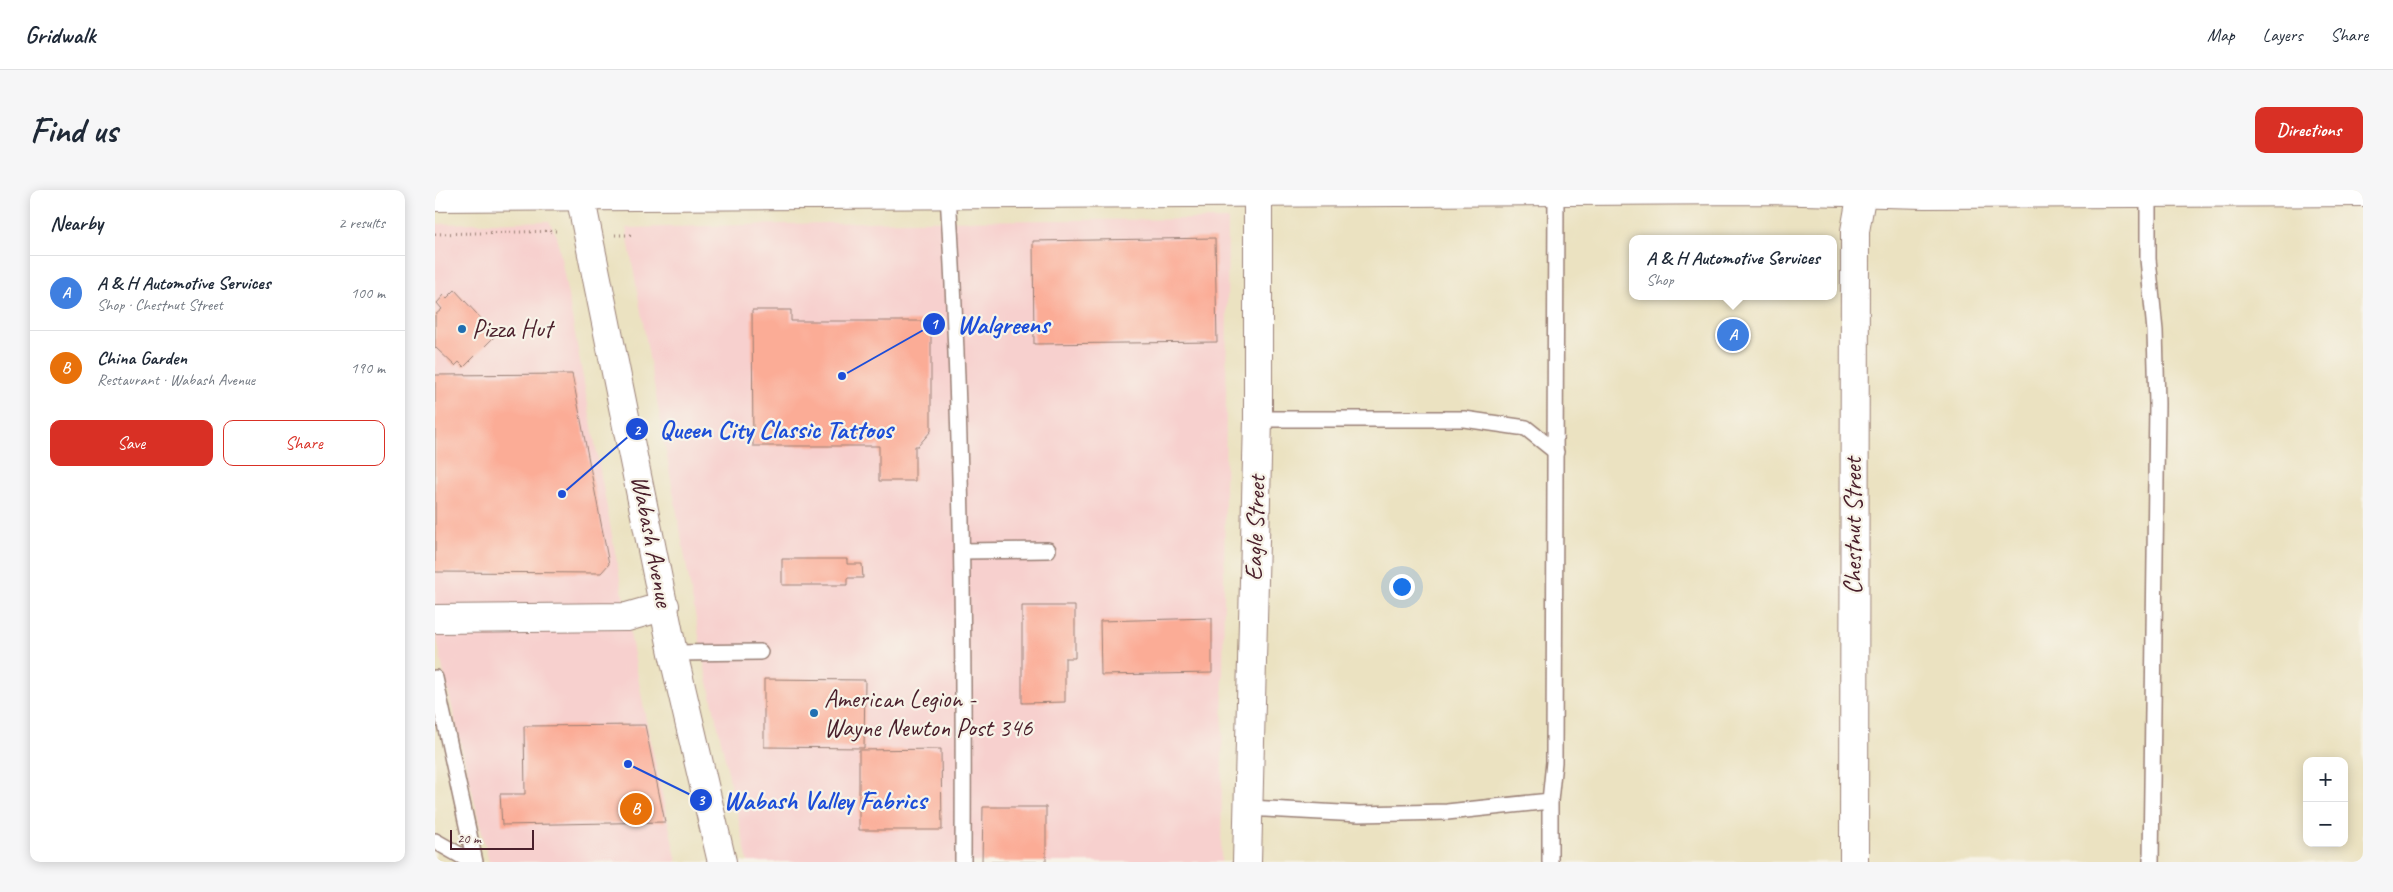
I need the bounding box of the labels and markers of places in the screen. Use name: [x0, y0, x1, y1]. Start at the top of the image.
callout: Walgreens: [922, 303, 1059, 344]
place label: Pizza Hut: [472, 313, 556, 345]
pin: A: [1717, 316, 1749, 354]
marker: Pizza Hut: [456, 323, 468, 335]
callout: Queen City Classic Tattoos: [624, 409, 903, 450]
place label: American Legion - Wayne Newton Post 346: [824, 683, 1033, 744]
marker: American Legion - Wayne Newton Post 346: [808, 707, 820, 719]
callout: Wabash Valley Fabrics: [688, 780, 937, 821]
pin: B: [620, 790, 652, 828]

